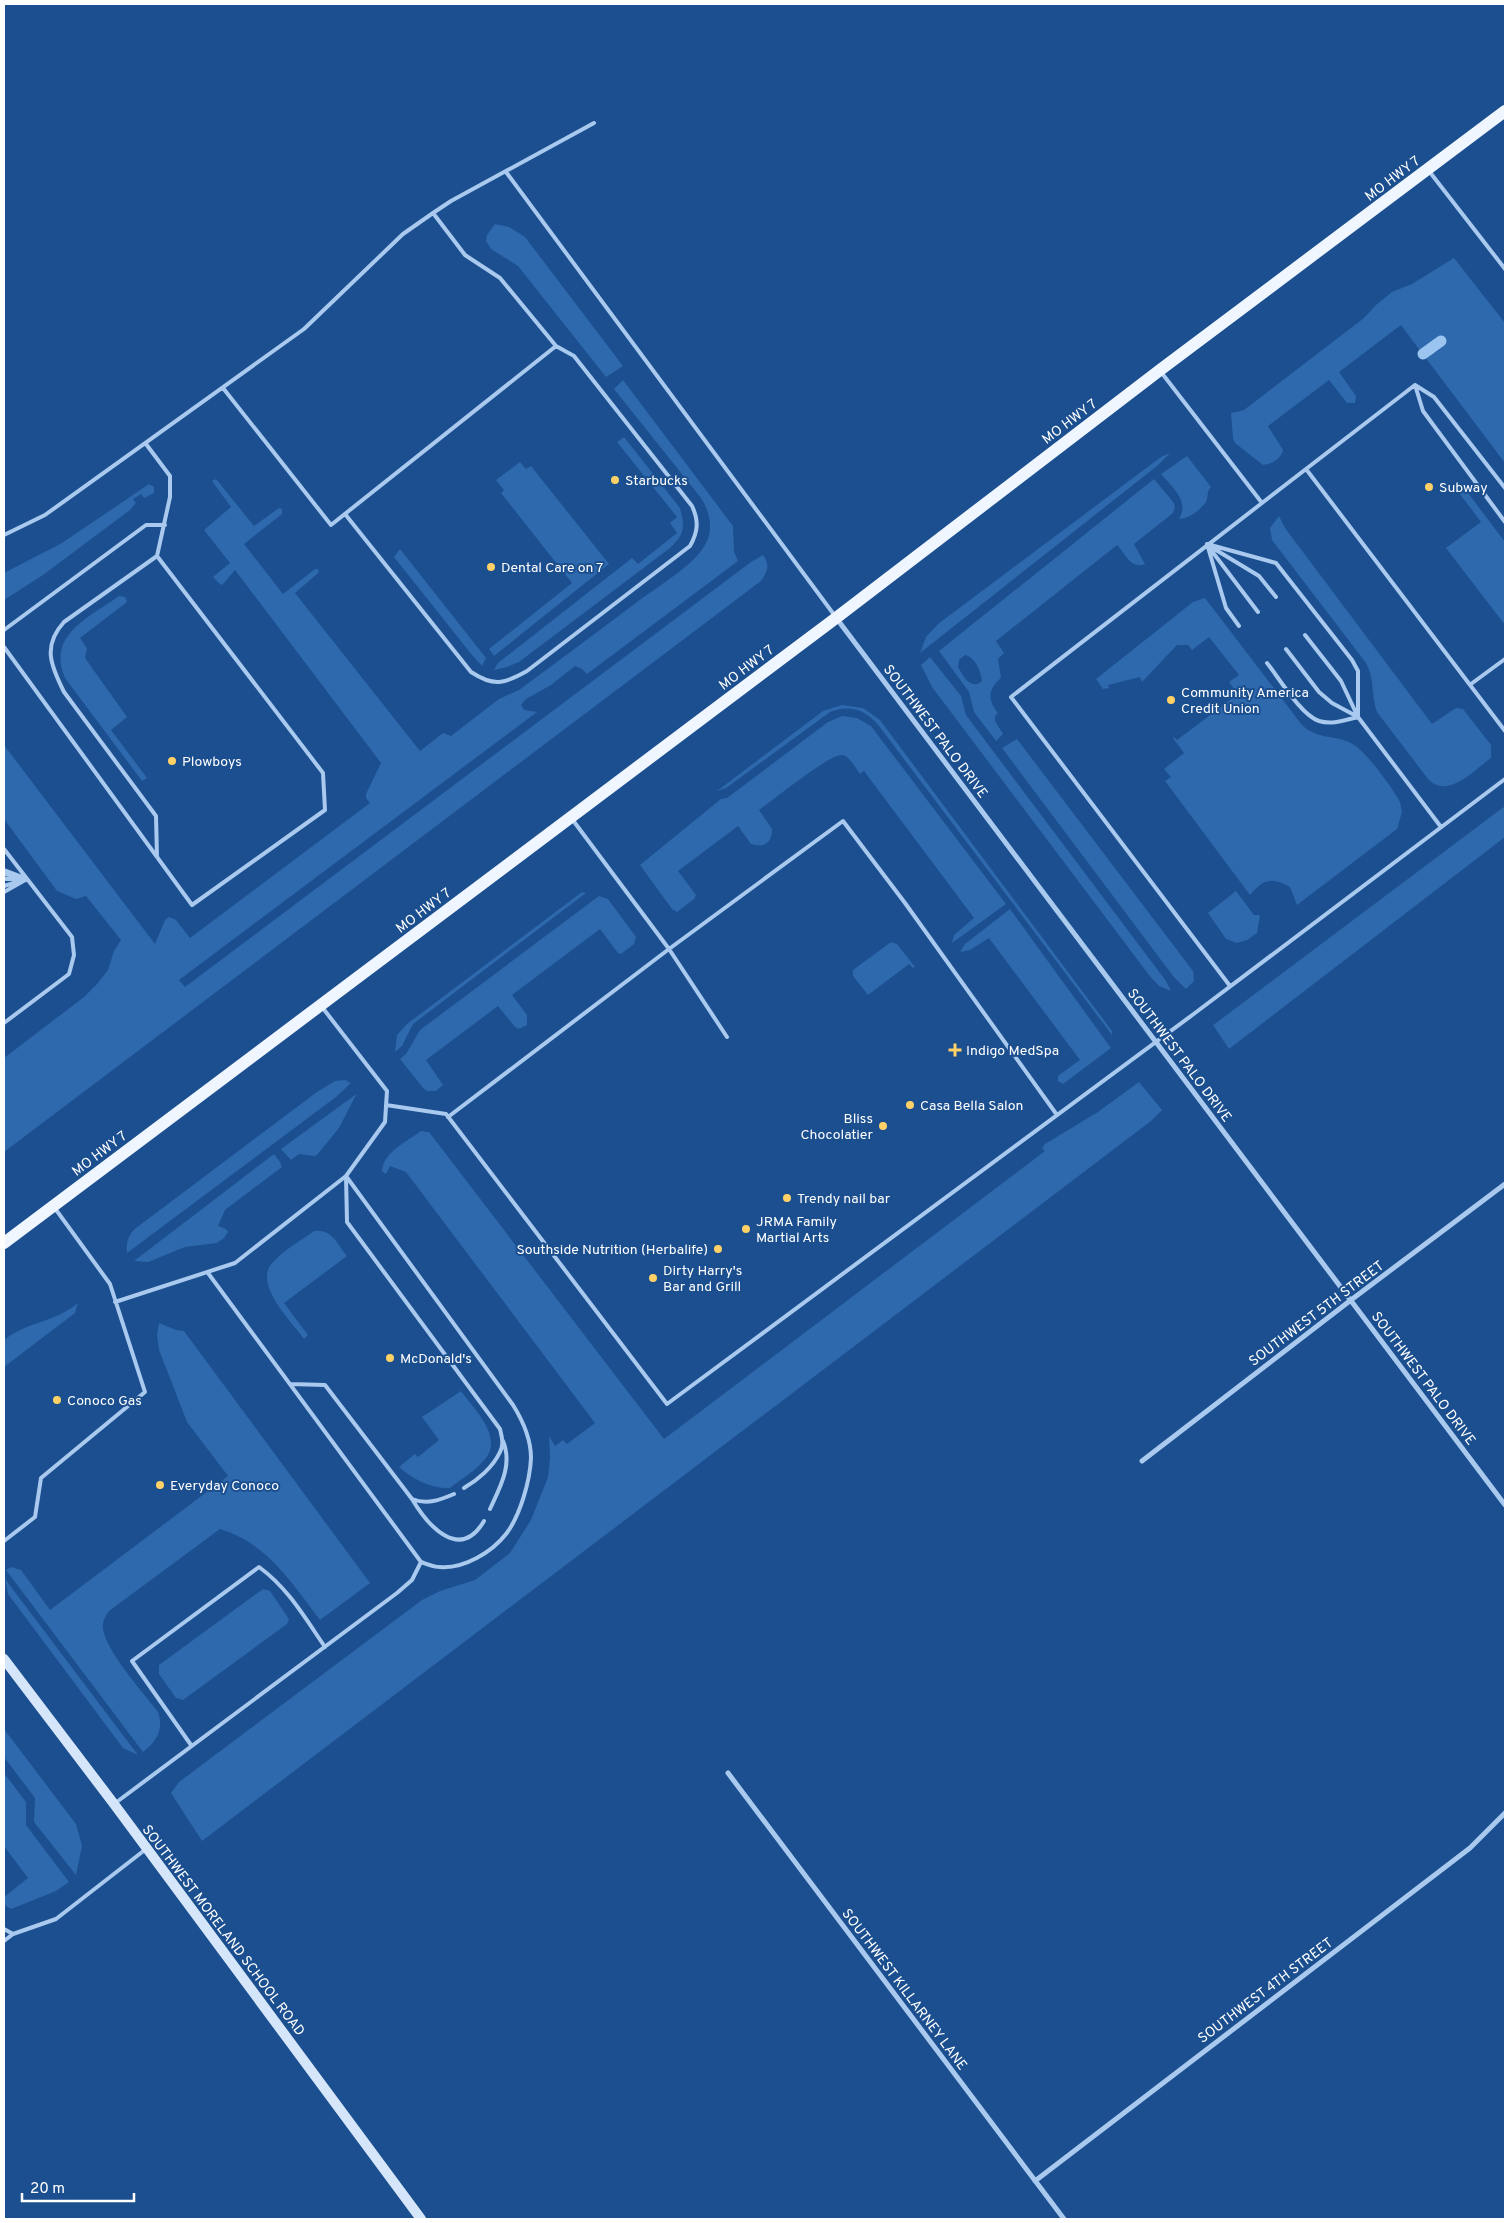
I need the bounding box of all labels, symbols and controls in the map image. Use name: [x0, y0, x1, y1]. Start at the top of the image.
street label: MO HWY 7: [1362, 153, 1424, 205]
street label: MO HWY 7: [1039, 396, 1101, 448]
place label: Starbucks: [625, 473, 688, 490]
marker: Starbucks: [609, 474, 621, 486]
place label: Subway: [1439, 480, 1488, 497]
marker: Subway: [1423, 481, 1435, 493]
place label: Dental Care on 7: [501, 560, 603, 577]
marker: Dental Care on 7: [485, 561, 497, 573]
street label: MO HWY 7: [716, 642, 778, 694]
street label: SOUTHWEST PALO DRIVE: [879, 662, 991, 802]
place label: Community America Credit Union: [1181, 685, 1309, 718]
marker: Community America Credit Union: [1165, 694, 1177, 706]
place label: Plowboys: [182, 754, 242, 771]
marker: Plowboys: [166, 755, 178, 767]
street label: MO HWY 7: [393, 885, 455, 937]
street label: SOUTHWEST PALO DRIVE: [1123, 986, 1235, 1126]
marker: Indigo MedSpa: [948, 1043, 962, 1057]
place label: Indigo MedSpa: [966, 1043, 1059, 1060]
place label: Casa Bella Salon: [920, 1098, 1023, 1115]
marker: Casa Bella Salon: [904, 1099, 916, 1111]
place label: Bliss Chocolatier: [800, 1111, 874, 1144]
marker: Bliss Chocolatier: [877, 1120, 889, 1132]
street label: MO HWY 7: [69, 1128, 131, 1180]
place label: Trendy nail bar: [797, 1191, 891, 1208]
marker: Trendy nail bar: [781, 1192, 793, 1204]
place label: JRMA Family Martial Arts: [756, 1214, 837, 1247]
marker: JRMA Family Martial Arts: [740, 1223, 752, 1235]
place label: Southside Nutrition (Herbalife): [517, 1242, 708, 1259]
marker: Southside Nutrition (Herbalife): [712, 1243, 724, 1255]
street label: SOUTHWEST 5TH STREET: [1246, 1258, 1388, 1371]
place label: Dirty Harry's Bar and Grill: [663, 1263, 742, 1296]
marker: Dirty Harry's Bar and Grill: [647, 1272, 659, 1284]
street label: SOUTHWEST PALO DRIVE: [1367, 1309, 1479, 1449]
place label: McDonald's: [400, 1351, 472, 1368]
marker: McDonald's: [384, 1352, 396, 1364]
place label: Conoco Gas: [67, 1393, 142, 1410]
marker: Conoco Gas: [51, 1394, 63, 1406]
place label: Everyday Conoco: [170, 1478, 279, 1495]
marker: Everyday Conoco: [154, 1479, 166, 1491]
street label: SOUTHWEST MORELAND SCHOOL ROAD: [138, 1822, 308, 2040]
street label: SOUTHWEST KILLARNEY LANE: [838, 1906, 970, 2074]
street label: SOUTHWEST 4TH STREET: [1195, 1935, 1337, 2048]
scale bar: [22, 2170, 135, 2202]
text: 20 m: [30, 2180, 65, 2199]

